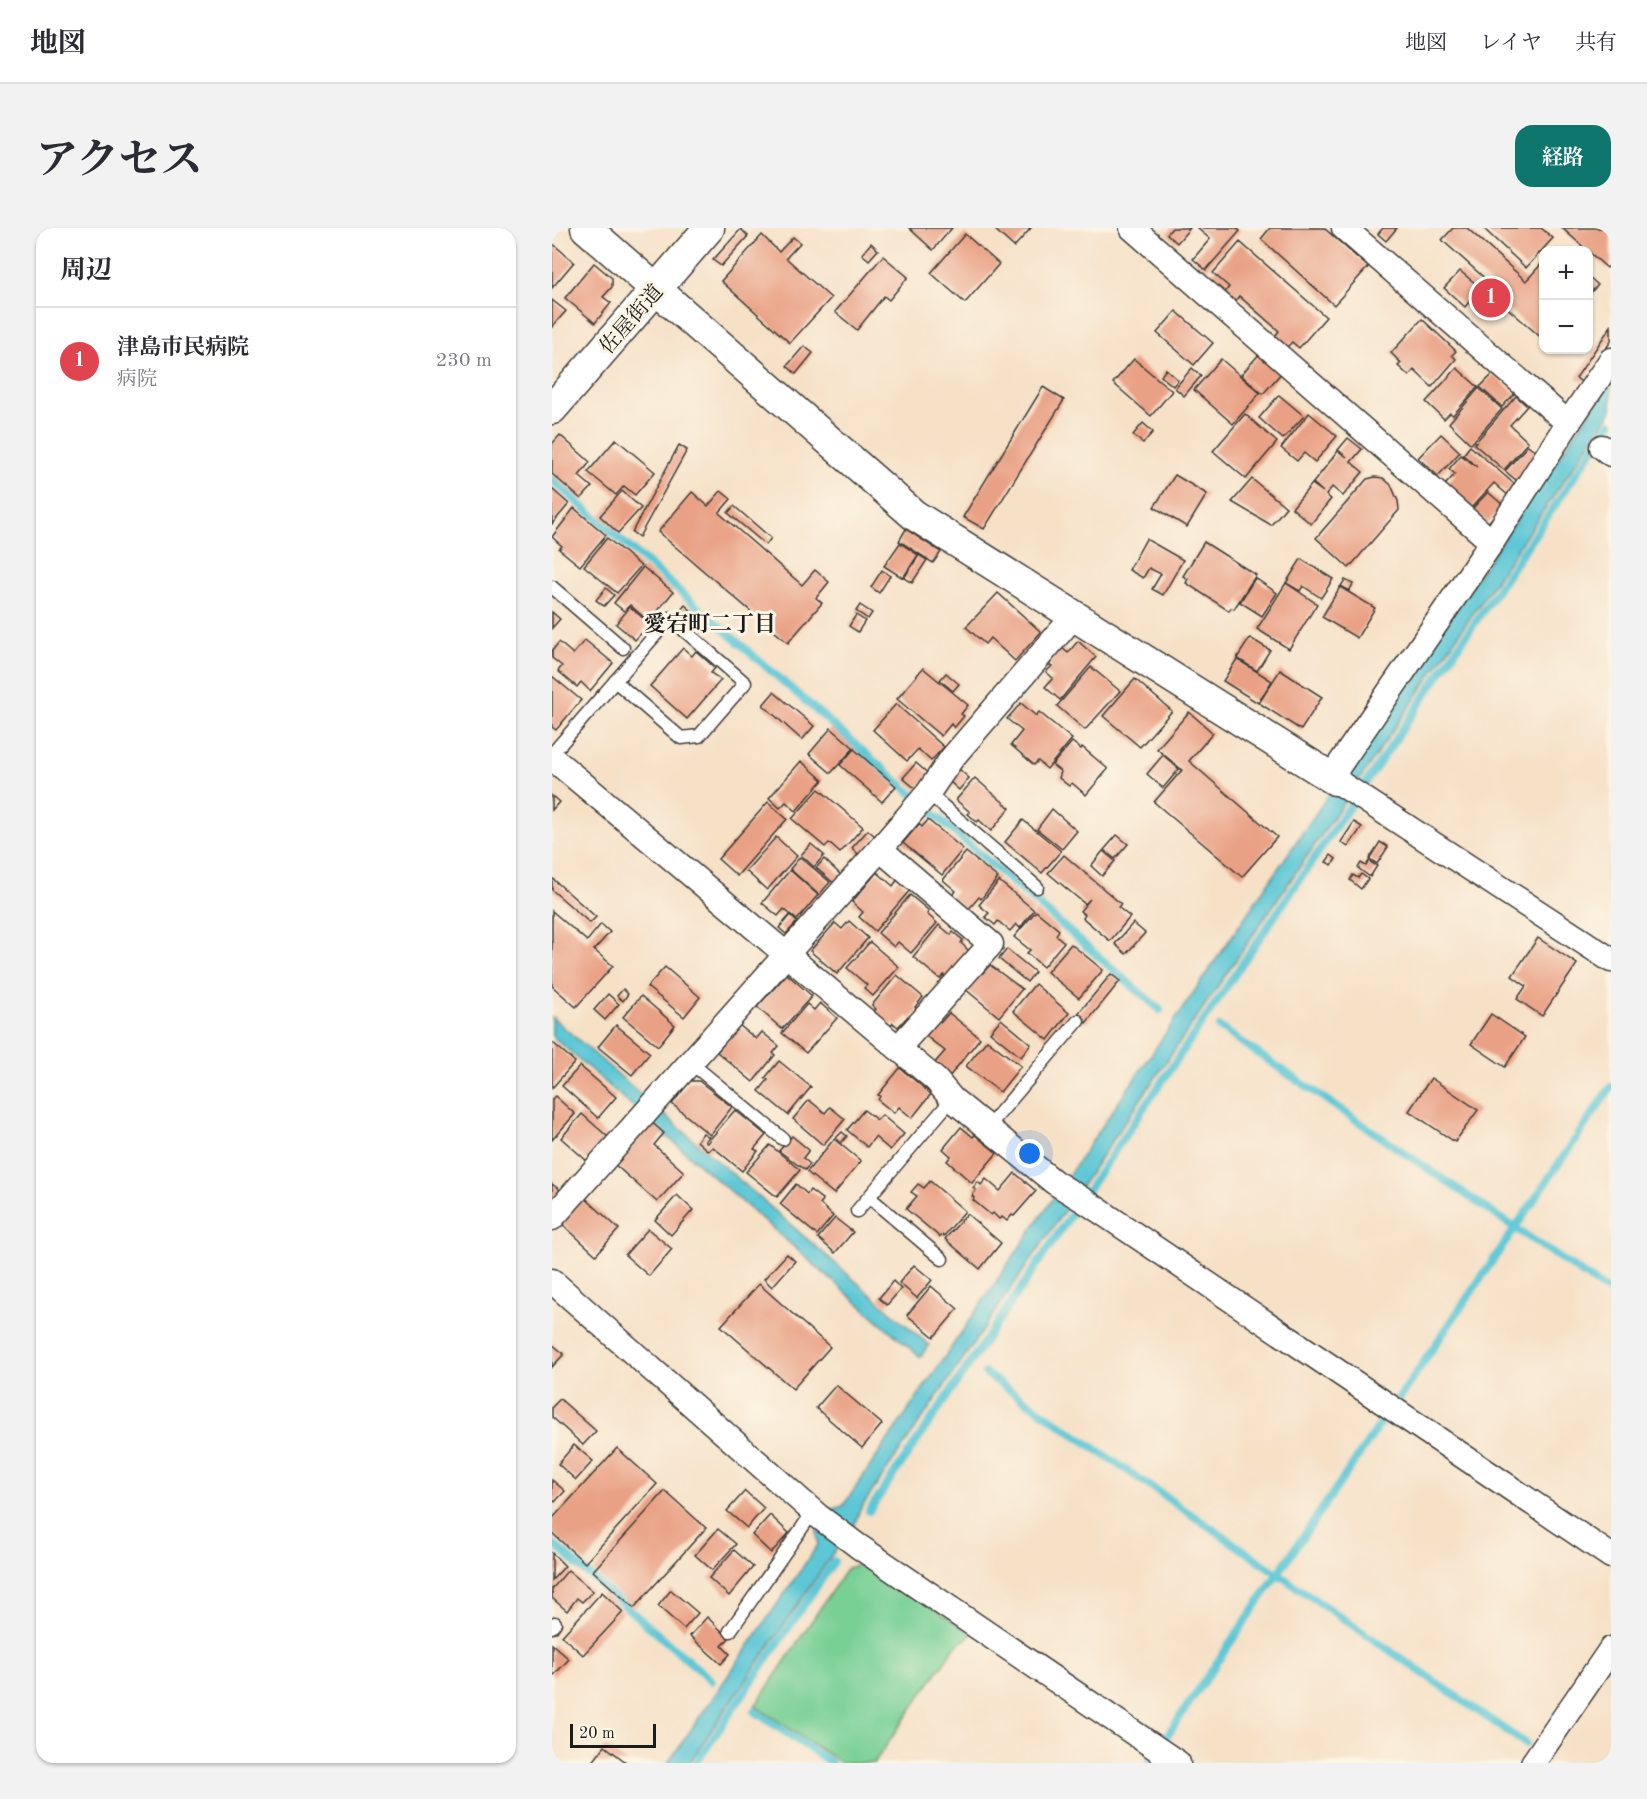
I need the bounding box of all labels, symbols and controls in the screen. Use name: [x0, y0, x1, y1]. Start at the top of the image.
text: 地図: [30, 31, 86, 59]
text: 地図: [1405, 33, 1447, 54]
text: レイヤ: [1480, 33, 1542, 54]
text: 共有: [1575, 33, 1617, 54]
button: 経路: [1515, 125, 1611, 187]
text: アクセス: [36, 141, 203, 183]
map controls: [1539, 246, 1593, 354]
button: +: [1539, 246, 1593, 300]
text: 周辺: [60, 258, 112, 284]
pin: 1: [1472, 276, 1510, 320]
street label: 佐屋街道: [595, 280, 668, 359]
button: −: [1539, 300, 1593, 354]
text: 津島市民病院: [117, 337, 249, 359]
text: 1: [74, 351, 85, 371]
text: 230 m: [436, 351, 492, 371]
text: 病院: [117, 370, 157, 390]
district label: 愛宕町二丁目: [644, 612, 776, 636]
your location: [1015, 1139, 1044, 1168]
scale bar: [570, 1721, 656, 1748]
text: 20 m: [579, 1726, 615, 1742]

